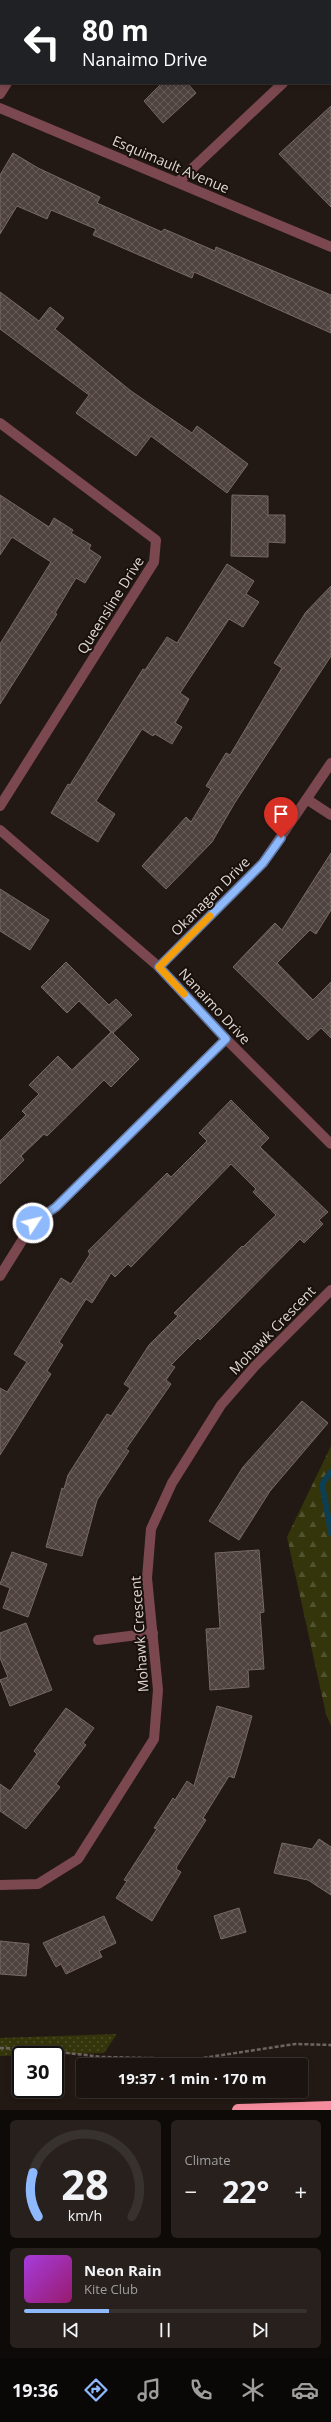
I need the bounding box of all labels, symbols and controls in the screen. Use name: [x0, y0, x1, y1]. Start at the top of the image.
text: 80 m: [82, 11, 149, 49]
icon: left: [16, 16, 68, 68]
text: Nanaimo Drive: [82, 47, 207, 71]
street label: Esquimault Avenue: [110, 131, 233, 197]
street label: Queensline Drive: [72, 552, 148, 657]
pin: [264, 797, 298, 838]
icon: arrive: [270, 803, 292, 825]
street label: Okanagan Drive: [166, 852, 254, 940]
street label: Nanaimo Drive: [175, 964, 255, 1048]
position arrow: [12, 1202, 54, 1244]
street label: Mohawk Crescent: [225, 1282, 319, 1378]
street label: Mohawk Crescent: [125, 1575, 153, 1693]
speed limit sign: 30: [12, 2046, 64, 2098]
text: 19:37 · 1 min · 170 m: [118, 2068, 266, 2088]
text: Climate: [185, 2151, 230, 2169]
text: 28: [61, 2156, 109, 2212]
text: 22°: [222, 2171, 269, 2212]
text: −: [185, 2176, 197, 2206]
text: +: [294, 2176, 307, 2206]
text: km/h: [68, 2206, 103, 2225]
text: Neon Rain: [84, 2260, 162, 2280]
text: Kite Club: [84, 2280, 138, 2298]
icon: previous: [60, 2319, 82, 2341]
icon: pause: [154, 2319, 176, 2341]
icon: next: [249, 2319, 271, 2341]
icon: directions: [82, 2376, 110, 2404]
icon: music: [135, 2376, 163, 2404]
icon: phone: [187, 2376, 215, 2404]
icon: climate: [239, 2376, 267, 2404]
icon: car: [291, 2376, 319, 2404]
text: 19:36: [12, 2378, 58, 2402]

